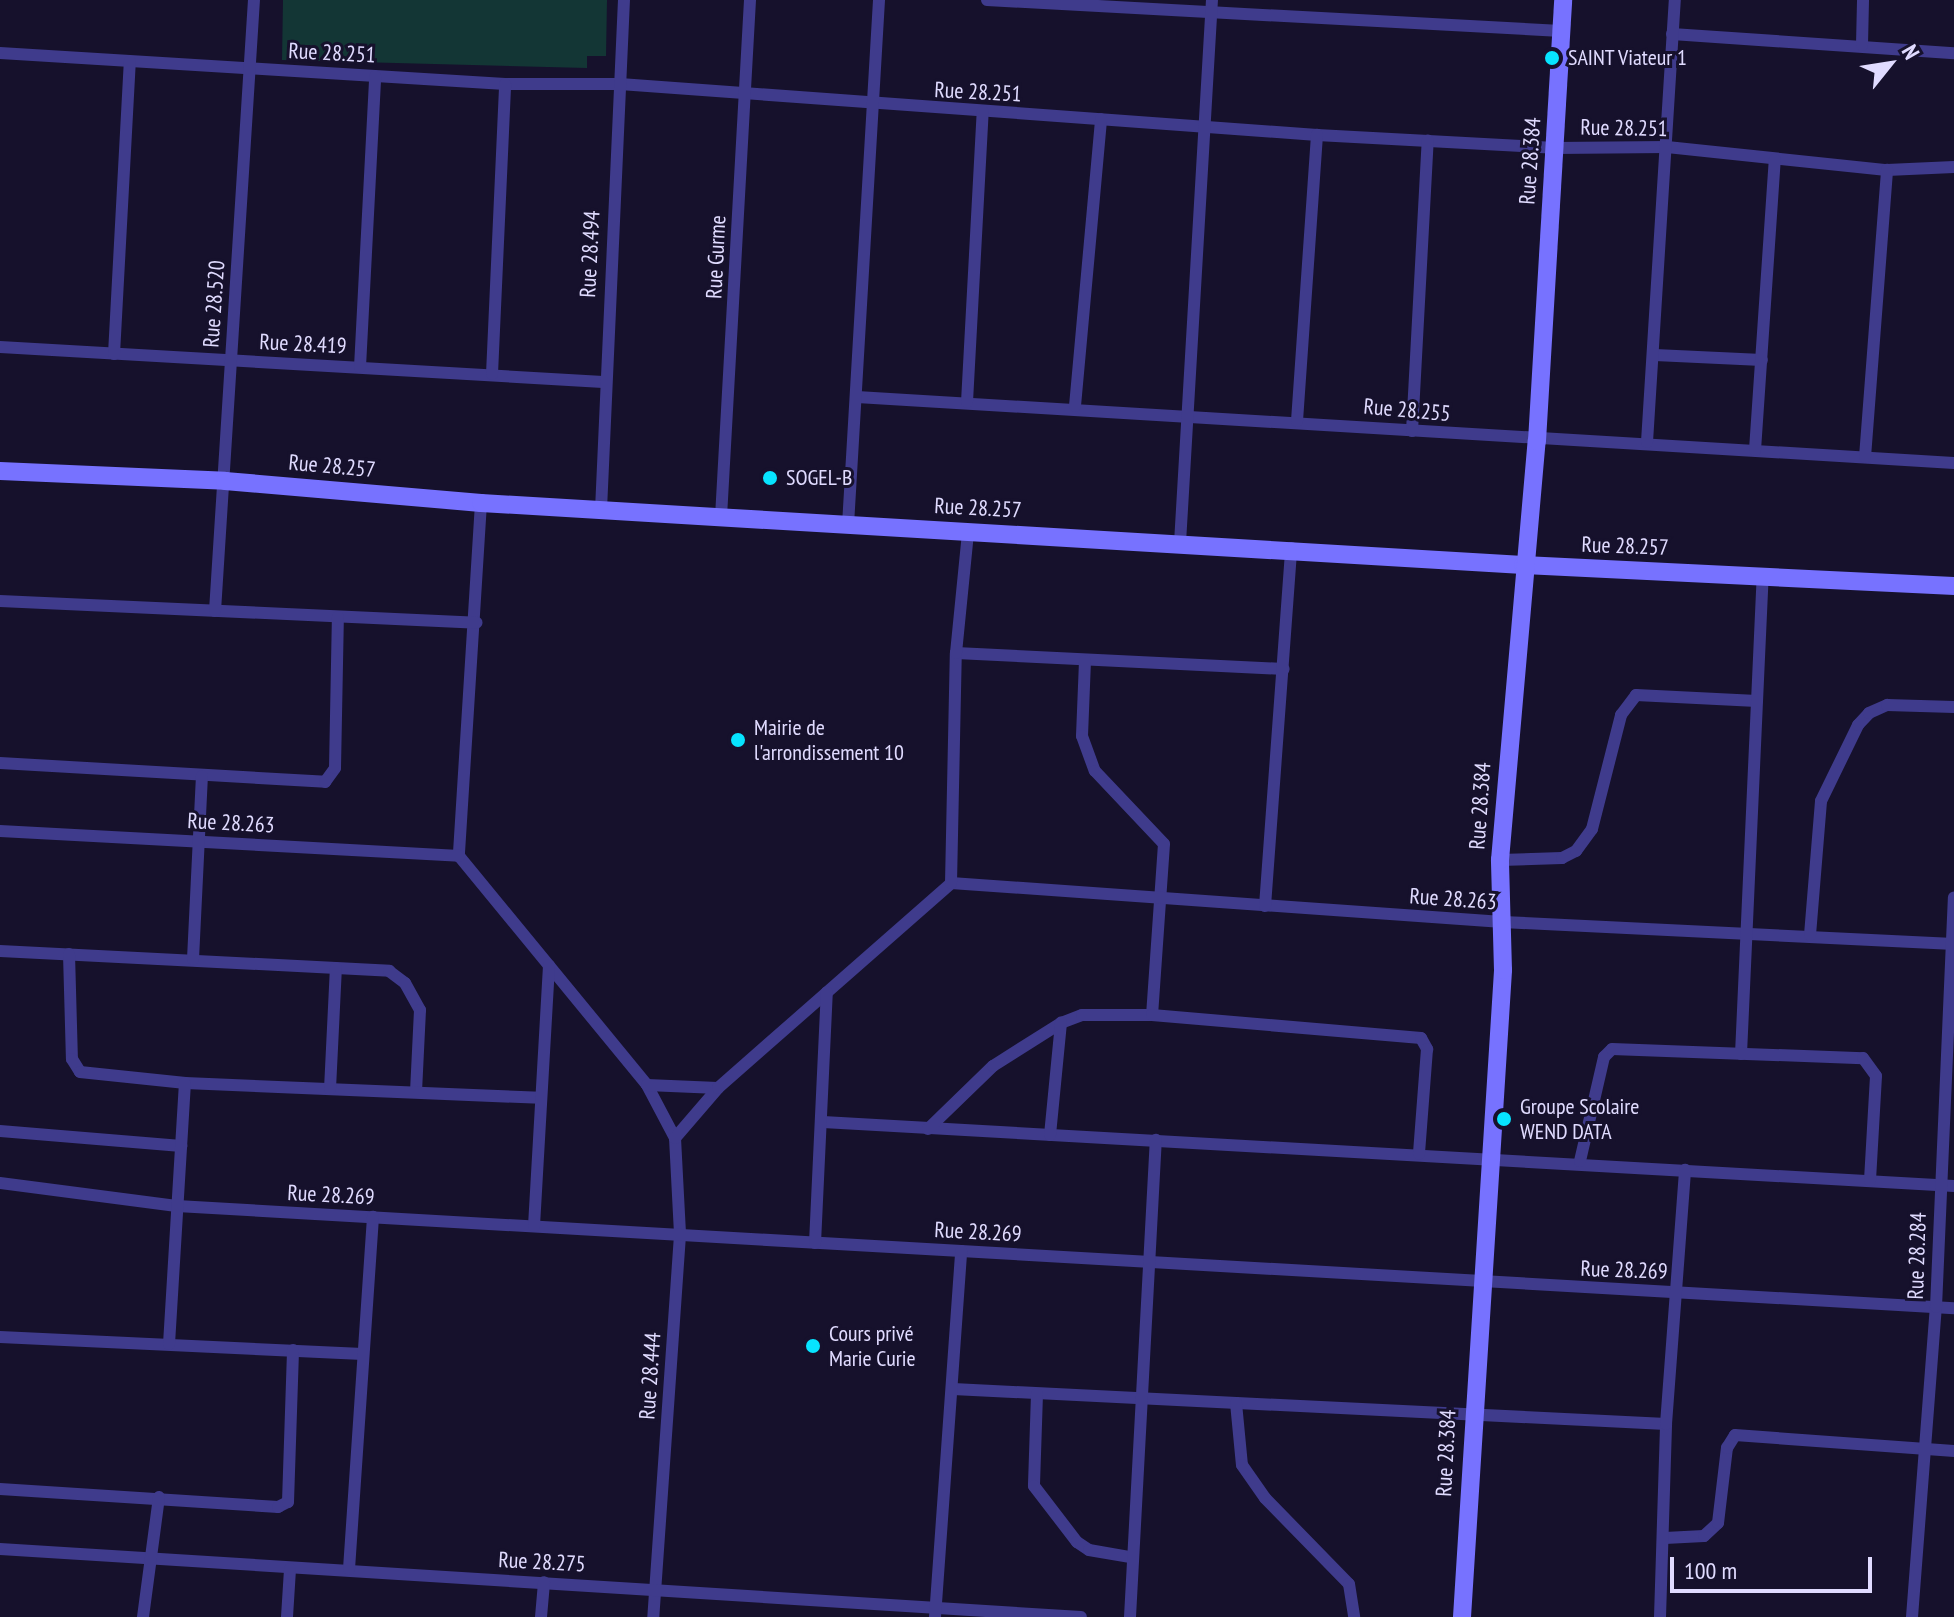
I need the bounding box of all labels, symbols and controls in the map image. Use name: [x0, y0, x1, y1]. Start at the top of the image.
north arrow: [1850, 24, 1930, 104]
street label: Rue 28.251: [288, 38, 376, 68]
text: N: [1896, 40, 1926, 64]
place label: SAINT Viateur 1: [1568, 45, 1688, 71]
marker: SAINT Viateur 1: [1543, 49, 1561, 67]
street label: Rue 28.251: [934, 77, 1022, 107]
street label: Rue 28.251: [1580, 114, 1668, 142]
street label: Rue 28.384: [1514, 117, 1546, 205]
street label: Rue 28.494: [575, 210, 605, 298]
street label: Rue Gurme: [701, 215, 731, 299]
street label: Rue 28.520: [198, 260, 230, 348]
street label: Rue 28.419: [259, 329, 347, 359]
street label: Rue 28.255: [1362, 393, 1452, 427]
street label: Rue 28.257: [287, 449, 377, 483]
place label: SOGEL-B: [786, 465, 852, 491]
marker: SOGEL-B: [761, 469, 779, 487]
street label: Rue 28.257: [934, 493, 1022, 523]
street label: Rue 28.257: [1581, 531, 1669, 561]
place label: Mairie de l'arrondissement 10: [754, 714, 904, 766]
marker: Mairie de l'arrondissement 10: [729, 731, 747, 749]
street label: Rue 28.384: [1464, 762, 1496, 850]
street label: Rue 28.263: [187, 808, 275, 838]
street label: Rue 28.263: [1409, 883, 1497, 915]
place label: Groupe Scolaire WEND DATA: [1520, 1093, 1639, 1144]
marker: Groupe Scolaire WEND DATA: [1495, 1110, 1513, 1128]
street label: Rue 28.269: [287, 1180, 375, 1210]
street label: Rue 28.284: [1902, 1212, 1932, 1300]
street label: Rue 28.269: [934, 1217, 1022, 1247]
street label: Rue 28.269: [1580, 1255, 1668, 1285]
place label: Cours privé Marie Curie: [829, 1320, 916, 1372]
street label: Rue 28.444: [634, 1332, 666, 1420]
marker: Cours privé Marie Curie: [804, 1337, 822, 1355]
street label: Rue 28.384: [1431, 1409, 1461, 1497]
scale bar: [1674, 1541, 1876, 1591]
street label: Rue 28.275: [498, 1547, 586, 1577]
text: 100 m: [1684, 1555, 1737, 1586]

